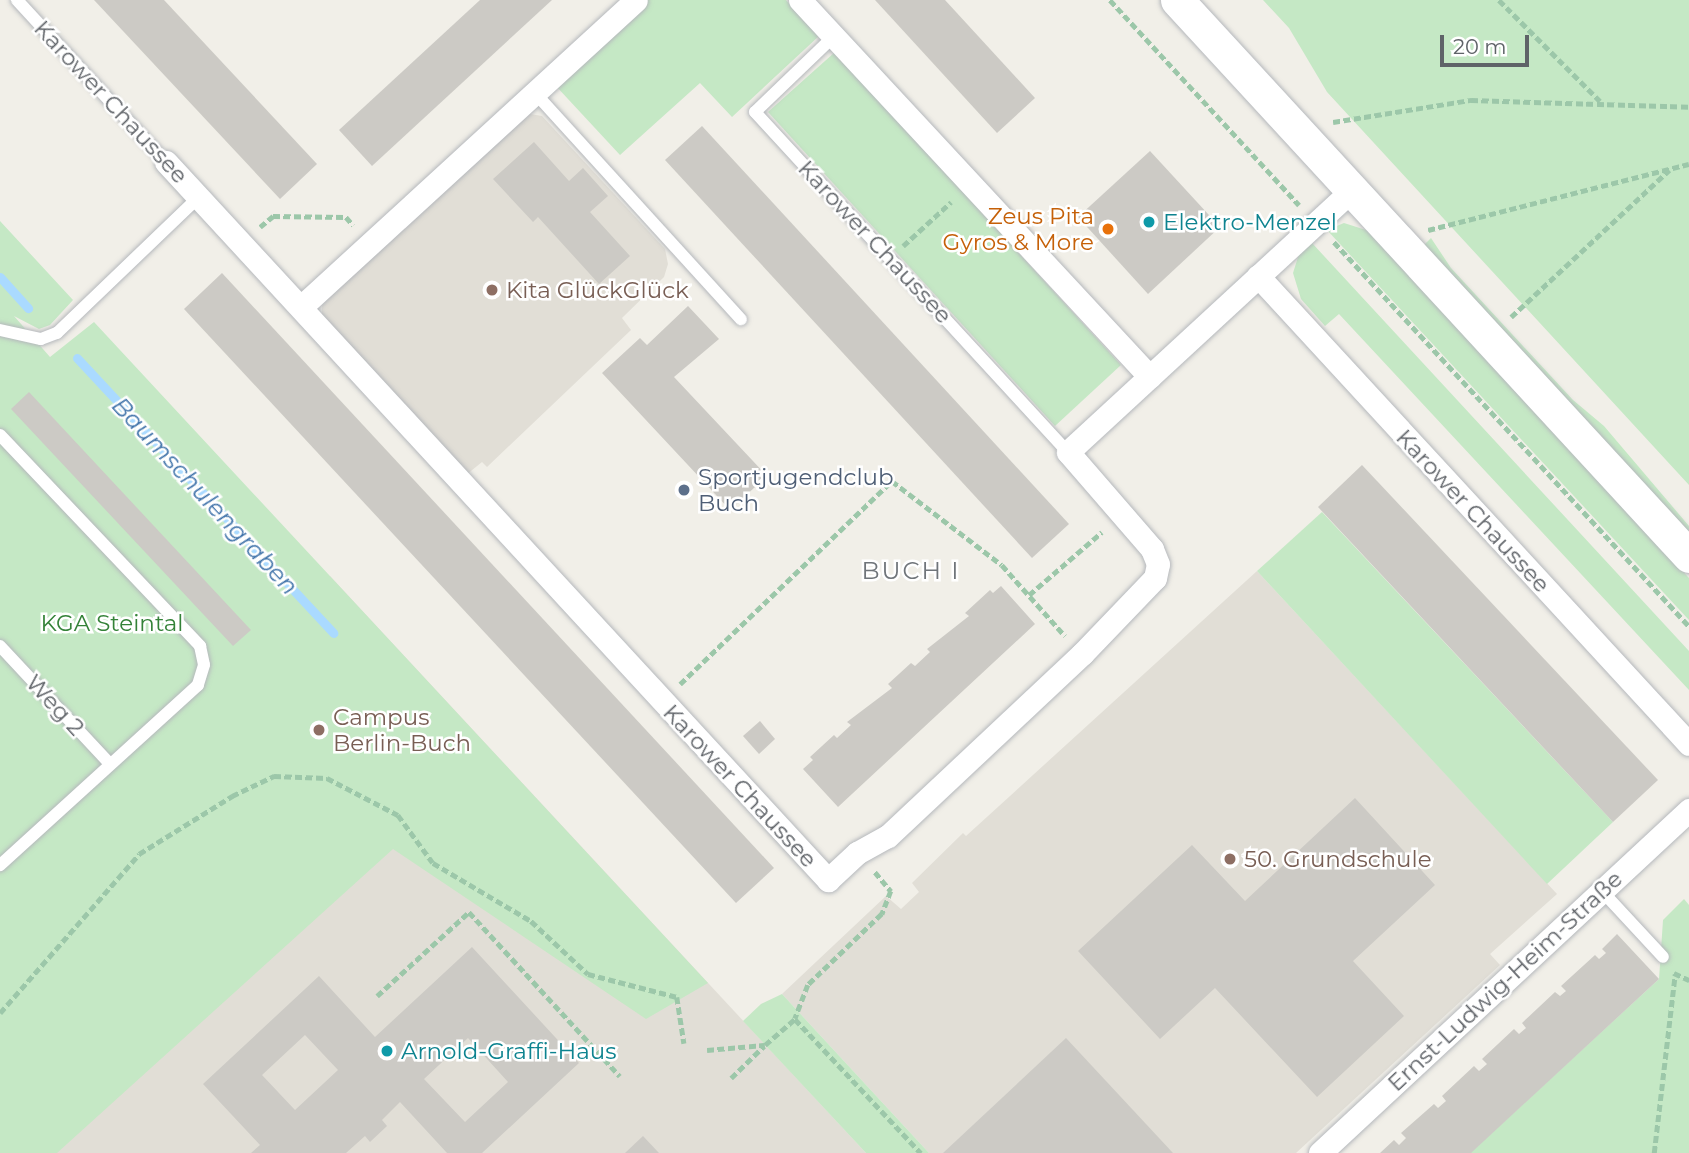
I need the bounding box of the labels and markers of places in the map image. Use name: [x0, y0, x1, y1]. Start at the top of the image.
place label: Zeus Pita Gyros & More: [943, 202, 1094, 256]
place label: Elektro-Menzel: [1163, 208, 1337, 236]
marker: Elektro-Menzel: [1141, 214, 1157, 230]
marker: Zeus Pita Gyros & More: [1100, 221, 1116, 237]
place label: Kita GlückGlück: [506, 276, 689, 304]
marker: Kita GlückGlück: [484, 282, 500, 298]
place label: Sportjugendclub Buch: [698, 463, 894, 517]
marker: Sportjugendclub Buch: [676, 482, 692, 498]
place label: Campus Berlin-Buch: [333, 703, 471, 757]
marker: Campus Berlin-Buch: [311, 722, 327, 738]
place label: 50. Grundschule: [1244, 845, 1432, 873]
marker: 50. Grundschule: [1222, 851, 1238, 867]
place label: Arnold-Graffi-Haus: [401, 1037, 616, 1065]
marker: Arnold-Graffi-Haus: [379, 1043, 395, 1059]

